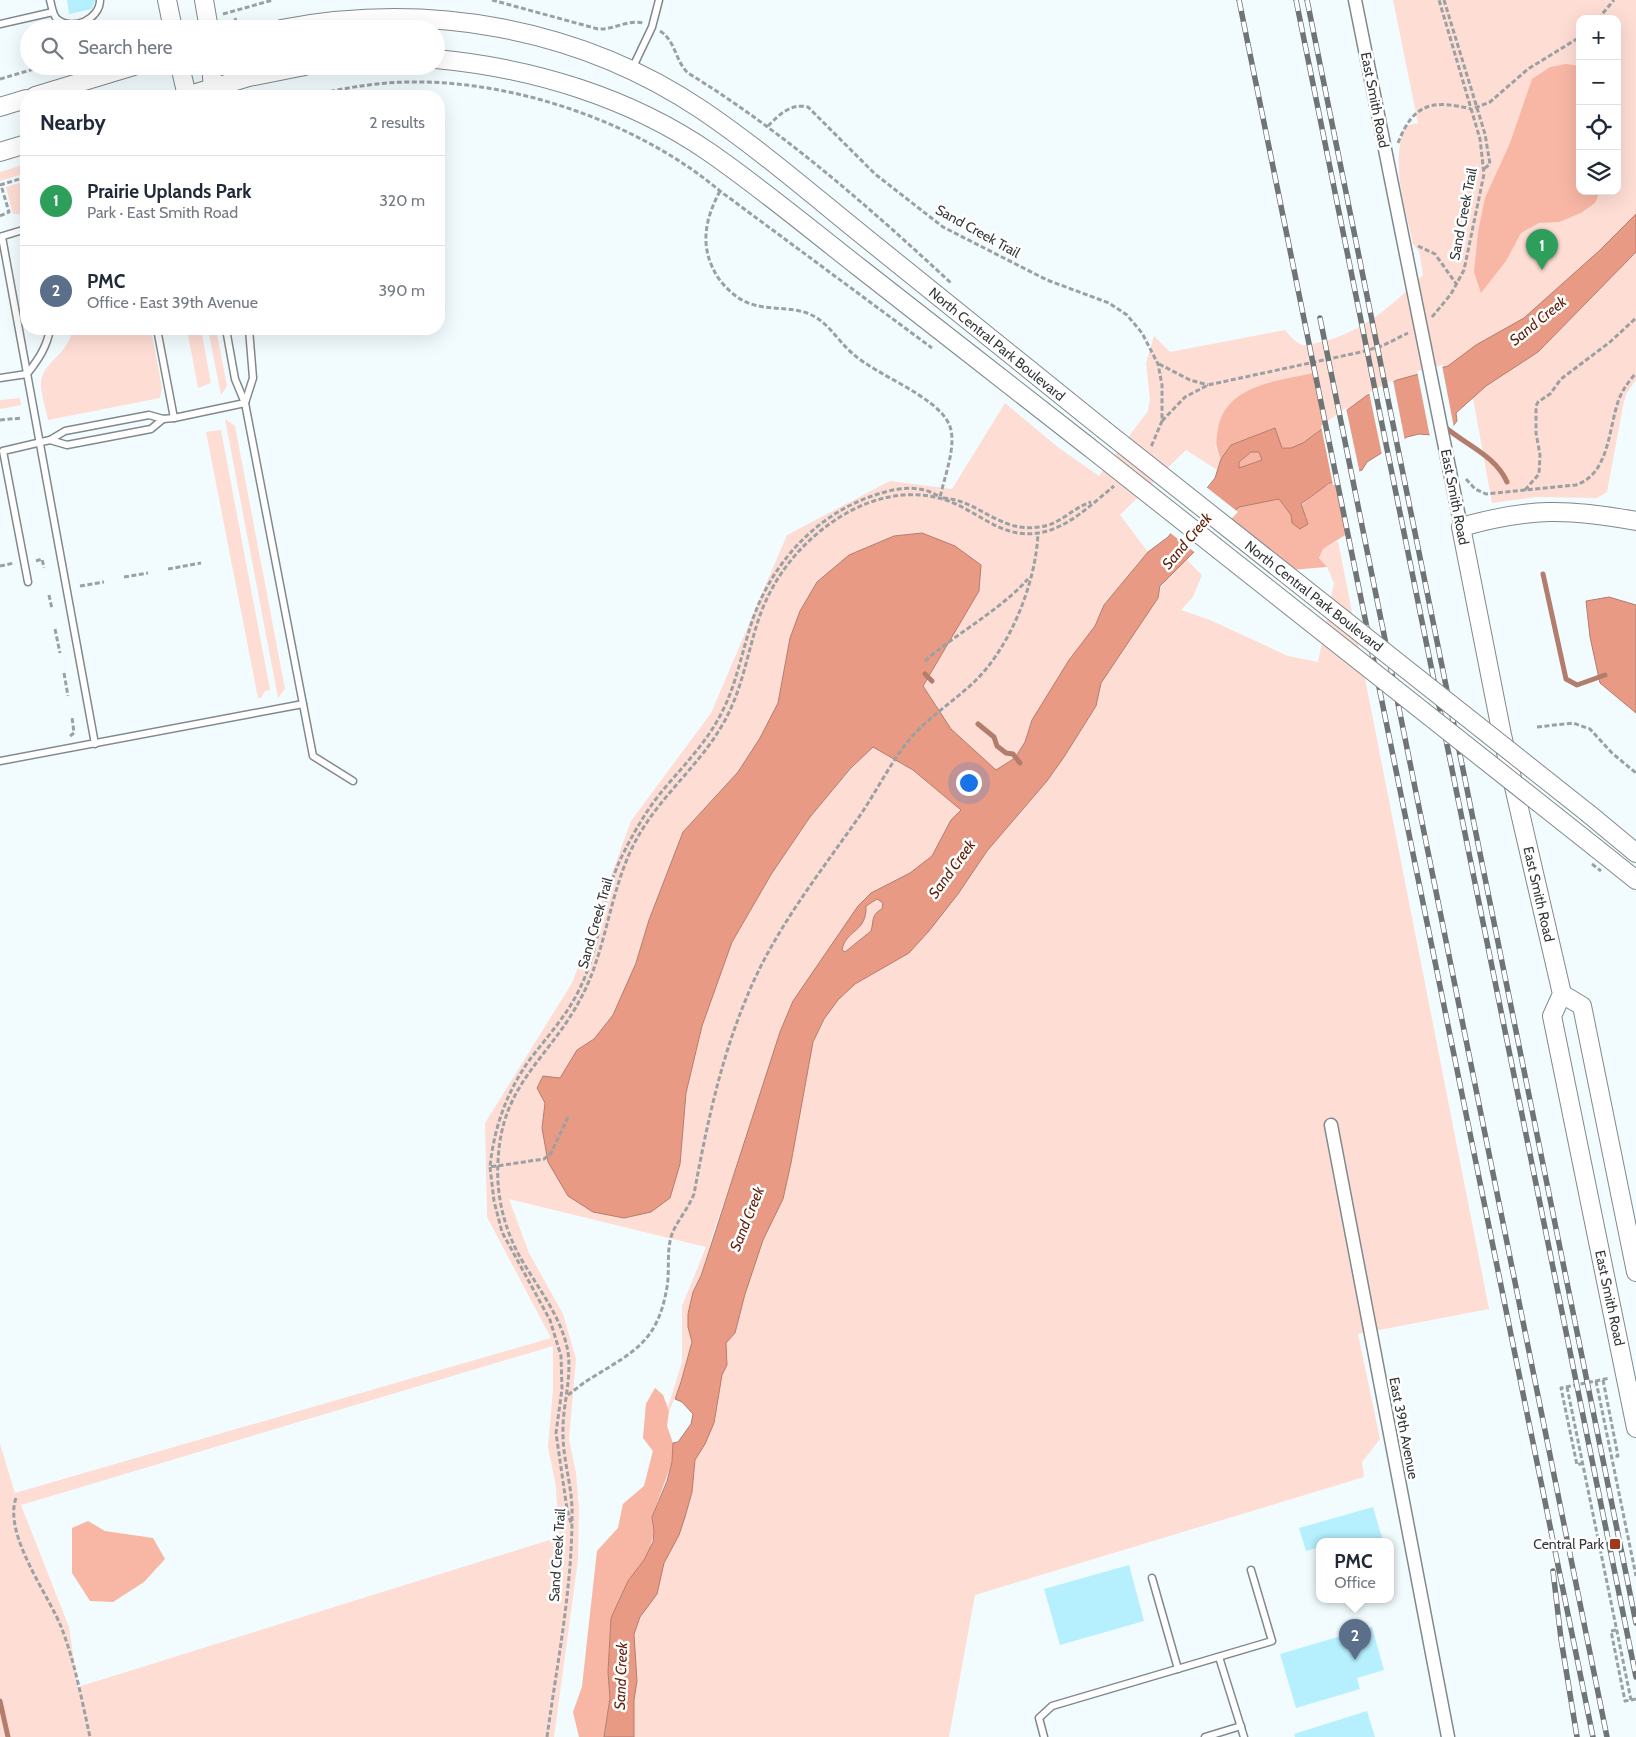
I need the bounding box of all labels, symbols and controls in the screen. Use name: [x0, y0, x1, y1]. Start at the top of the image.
map controls: [1576, 15, 1621, 195]
button: +: [1576, 15, 1621, 60]
search box: [20, 20, 445, 75]
icon: search: [38, 34, 66, 62]
text: Search here: [78, 36, 172, 59]
street label: East Smith Road: [1357, 51, 1393, 149]
button: −: [1576, 60, 1621, 105]
button: locate: [1576, 105, 1621, 150]
text: Nearby: [40, 110, 106, 135]
text: 2 results: [369, 113, 425, 132]
button: layers: [1576, 150, 1621, 195]
street label: Sand Creek Trail: [1445, 166, 1481, 262]
text: Prairie Uplands Park: [87, 180, 252, 203]
text: 1: [53, 191, 59, 210]
text: 320 m: [379, 191, 425, 210]
street label: Sand Creek Trail: [933, 200, 1024, 262]
text: Park · East Smith Road: [87, 203, 238, 222]
pin: 1: [1526, 229, 1558, 270]
text: PMC: [87, 270, 125, 293]
text: 2: [52, 281, 60, 300]
text: 390 m: [378, 281, 425, 300]
street label: North Central Park Boulevard: [925, 283, 1069, 405]
water label: Sand Creek: [1506, 292, 1570, 349]
text: Office · East 39th Avenue: [87, 293, 258, 312]
street label: East Smith Road: [1437, 448, 1473, 546]
water label: Sand Creek: [1158, 509, 1216, 573]
street label: North Central Park Boulevard: [1241, 536, 1387, 656]
your location: [956, 770, 982, 796]
water label: Sand Creek: [925, 836, 980, 902]
street label: East Smith Road: [1519, 845, 1559, 943]
street label: Sand Creek Trail: [573, 875, 617, 971]
water label: Sand Creek: [726, 1184, 768, 1254]
street label: East Smith Road: [1591, 1249, 1629, 1347]
street label: East 39th Avenue: [1385, 1375, 1423, 1481]
street label: Sand Creek Trail: [545, 1507, 569, 1602]
place label: Central Park: [1533, 1535, 1605, 1553]
marker: Central Park: [1608, 1537, 1622, 1551]
popup: [1316, 1538, 1394, 1603]
text: PMC: [1334, 1550, 1373, 1573]
text: Office: [1334, 1573, 1376, 1592]
pin: 2: [1339, 1619, 1371, 1660]
water label: Sand Creek: [611, 1641, 631, 1710]

